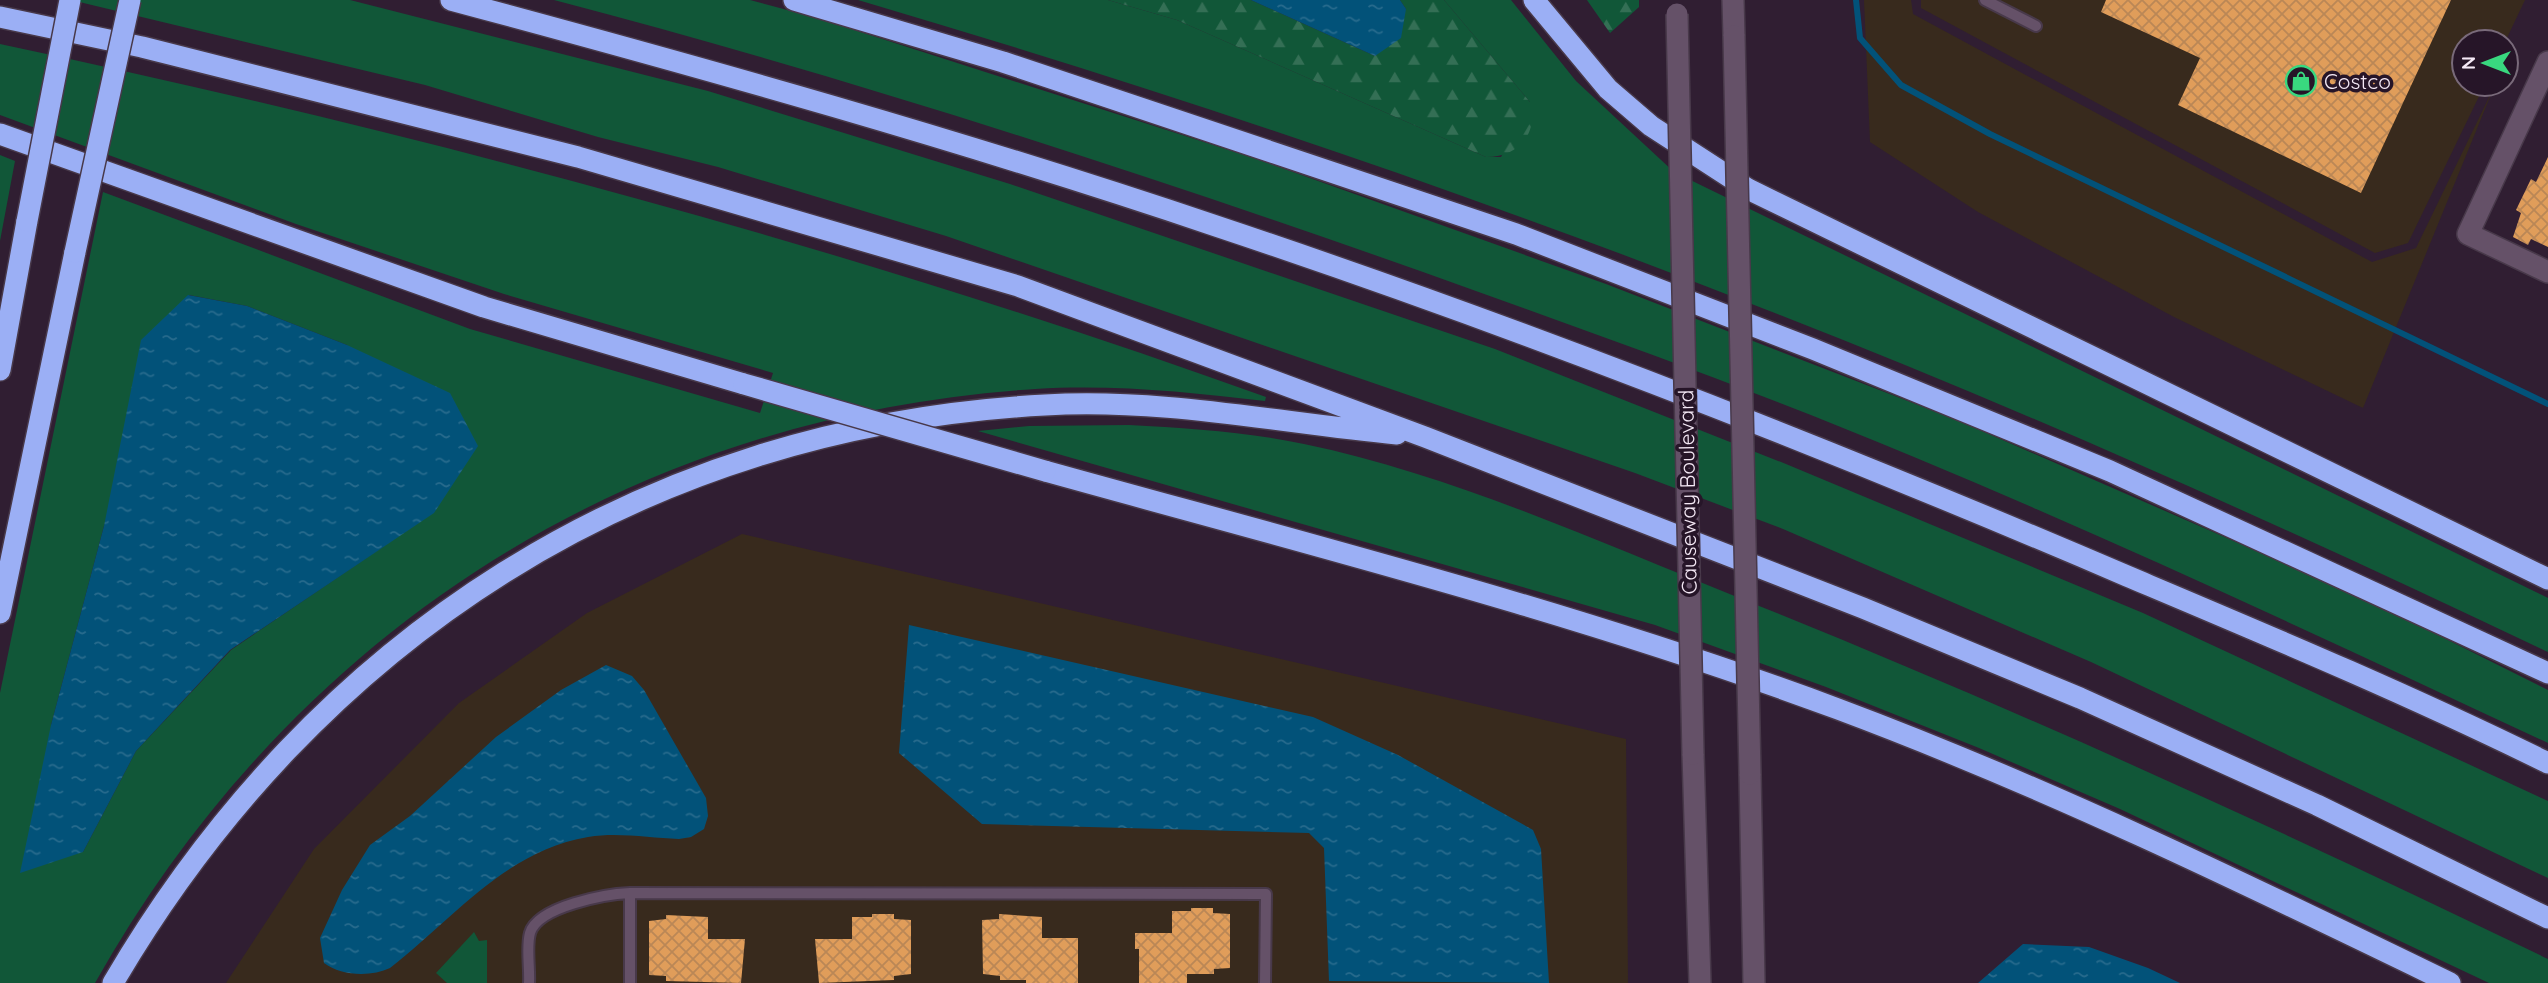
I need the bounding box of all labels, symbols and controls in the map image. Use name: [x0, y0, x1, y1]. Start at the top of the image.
north arrow: [2450, 28, 2520, 98]
text: N: [2456, 56, 2480, 70]
shop icon: Costco: [2284, 64, 2318, 98]
place label: Costco: [2324, 68, 2391, 94]
street label: Causeway Boulevard: [1672, 389, 1702, 595]

